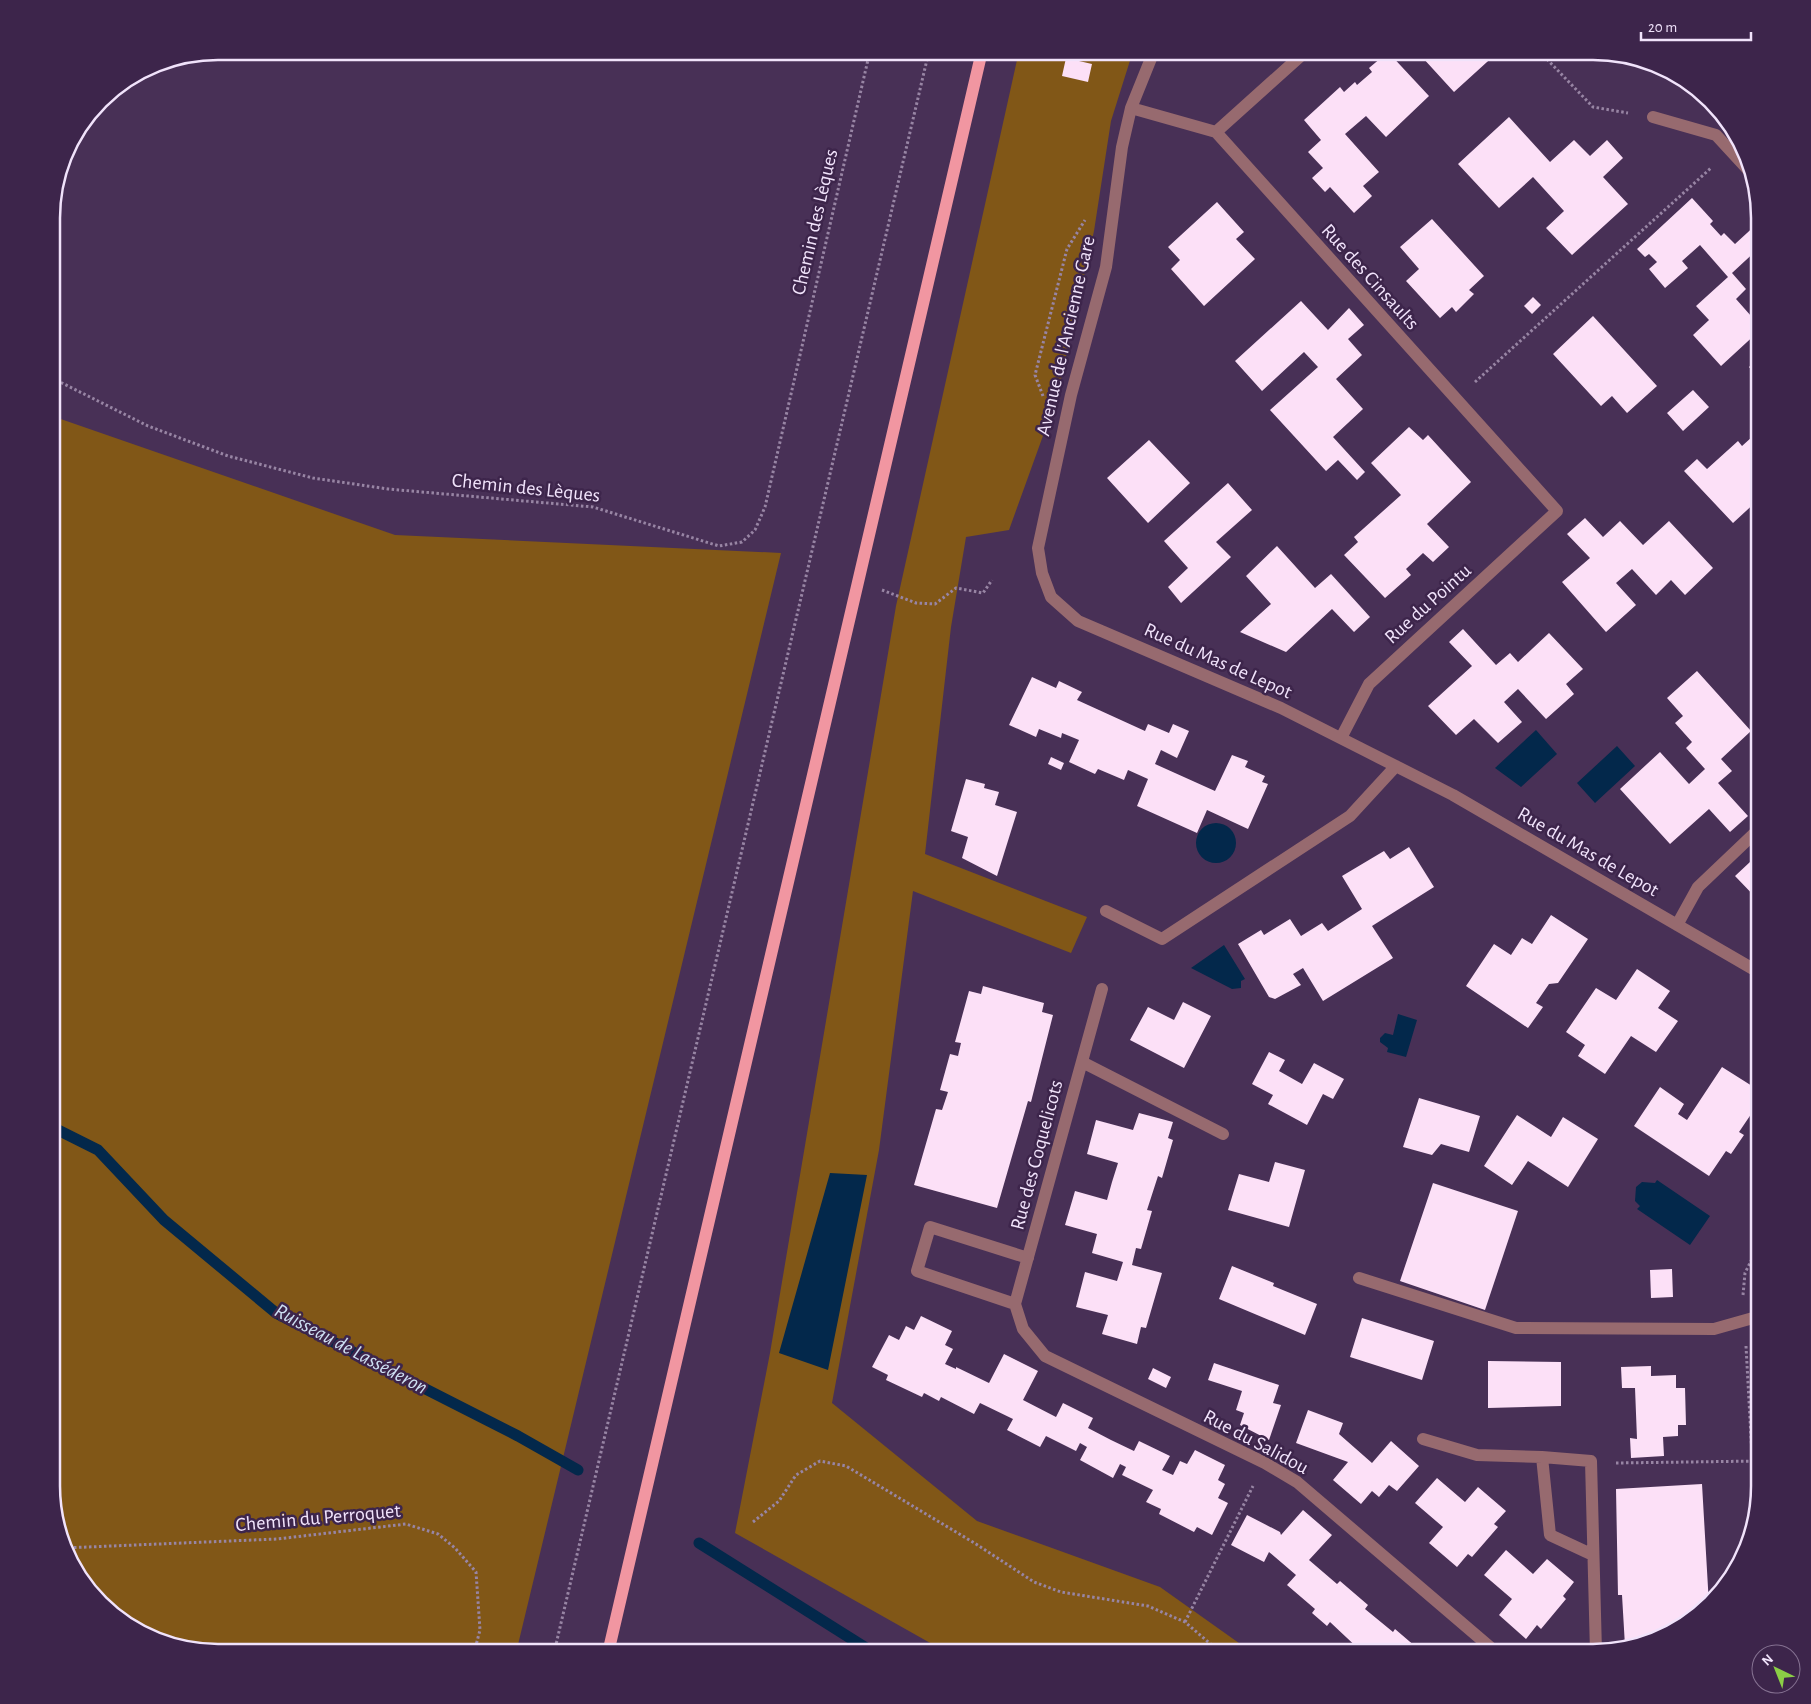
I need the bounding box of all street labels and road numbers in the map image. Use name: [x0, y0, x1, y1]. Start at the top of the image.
street label: Chemin des Lèques: [788, 147, 842, 297]
street label: Rue des Cinsaults: [1317, 220, 1423, 334]
street label: Avenue de l'Ancienne Gare: [1033, 234, 1099, 438]
street label: Chemin des Lèques: [451, 470, 601, 506]
street label: Rue du Pointu: [1381, 560, 1475, 648]
street label: Rue du Mas de Lepot: [1141, 619, 1295, 703]
street label: Rue du Mas de Lepot: [1514, 804, 1663, 901]
street label: Rue des Coquelicots: [1007, 1078, 1067, 1232]
street label: Rue du Salidou: [1200, 1406, 1312, 1478]
street label: Chemin du Perroquet: [235, 1501, 402, 1535]

